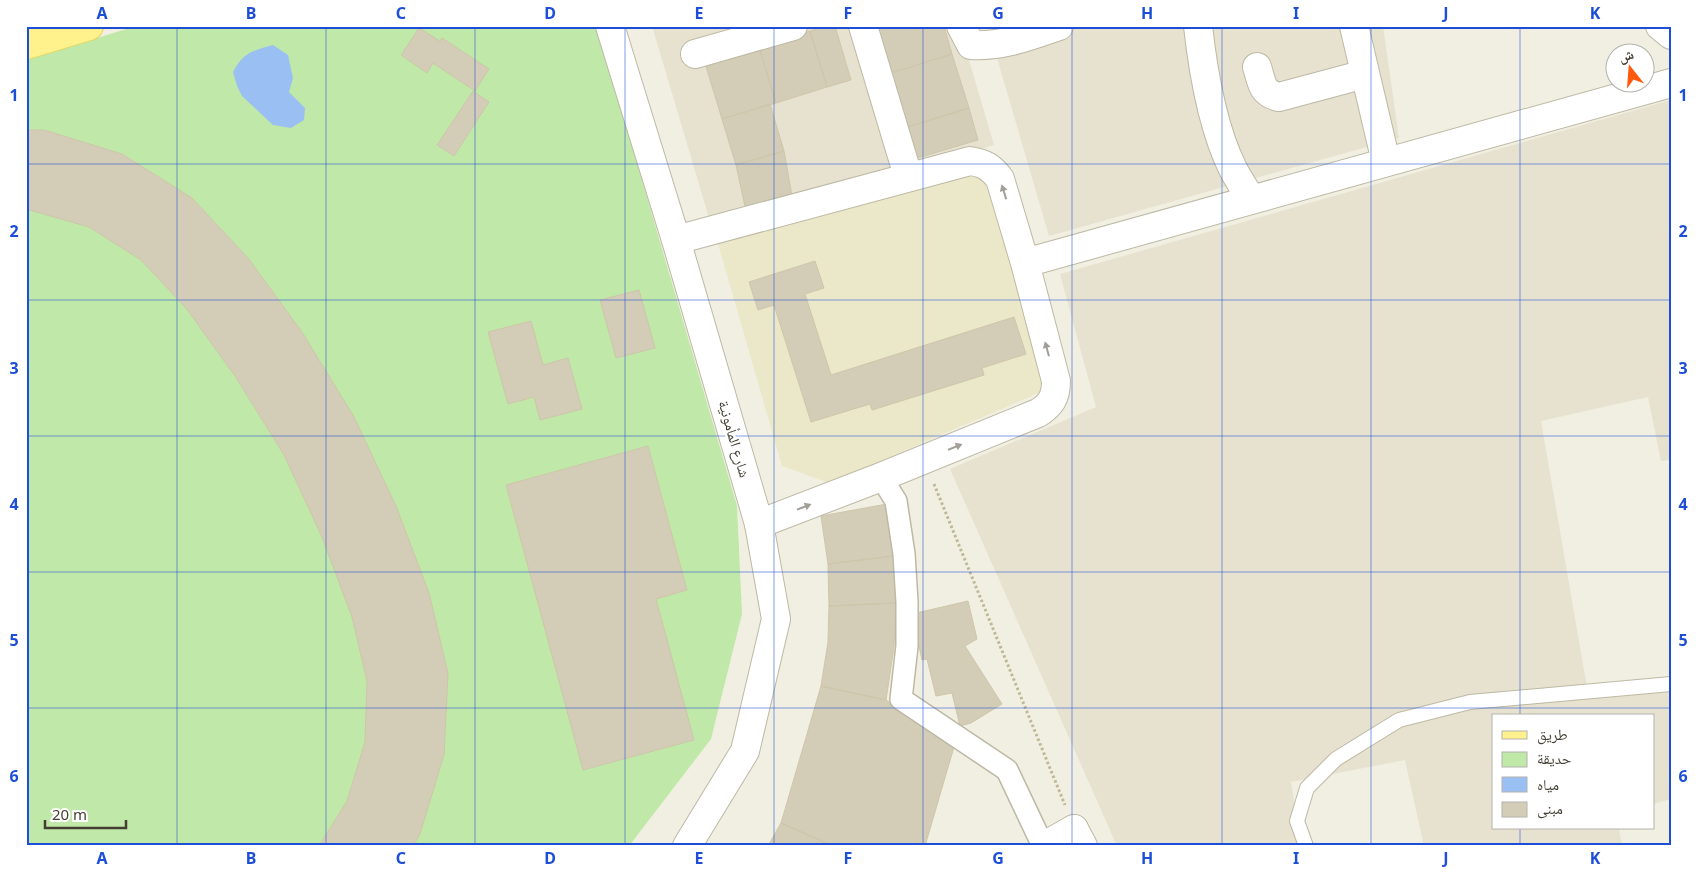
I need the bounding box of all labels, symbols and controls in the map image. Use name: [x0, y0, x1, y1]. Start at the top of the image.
text: A: [96, 2, 108, 24]
text: B: [246, 2, 256, 24]
text: C: [396, 2, 406, 24]
text: D: [544, 2, 556, 24]
text: E: [695, 2, 704, 24]
text: F: [844, 2, 852, 24]
text: G: [992, 2, 1004, 24]
text: H: [1141, 2, 1153, 24]
text: I: [1293, 2, 1299, 24]
text: J: [1441, 2, 1449, 24]
text: K: [1590, 2, 1601, 24]
north arrow: [1604, 42, 1654, 92]
text: ش: [1616, 44, 1636, 66]
text: 1: [9, 84, 19, 106]
text: 1: [1678, 84, 1688, 106]
one-way arrow: [999, 185, 1007, 200]
text: 2: [9, 220, 19, 242]
text: 2: [1678, 220, 1688, 242]
one-way arrow: [1043, 341, 1051, 356]
text: 3: [9, 357, 19, 379]
text: 3: [1678, 357, 1688, 379]
street label: شارع المأمونية: [713, 398, 756, 480]
one-way arrow: [948, 443, 963, 450]
text: 4: [9, 493, 19, 515]
text: 4: [1678, 493, 1688, 515]
one-way arrow: [797, 503, 812, 510]
text: 5: [9, 629, 19, 651]
text: 5: [1678, 629, 1688, 651]
legend: [1492, 714, 1654, 830]
text: طريق: [1537, 724, 1568, 745]
text: حديقة: [1537, 748, 1572, 768]
text: 6: [9, 765, 19, 787]
text: 6: [1678, 765, 1688, 787]
text: مياه: [1537, 774, 1559, 794]
scale bar: [45, 797, 126, 829]
text: مبنى: [1537, 798, 1563, 819]
text: 20 m: [52, 804, 87, 824]
text: A: [96, 847, 108, 869]
text: B: [246, 847, 256, 869]
text: C: [396, 847, 406, 869]
text: D: [544, 847, 556, 869]
text: E: [695, 847, 704, 869]
text: F: [844, 847, 852, 869]
text: G: [992, 847, 1004, 869]
text: H: [1141, 847, 1153, 869]
text: I: [1293, 847, 1299, 869]
text: J: [1441, 847, 1449, 869]
text: K: [1590, 847, 1601, 869]

